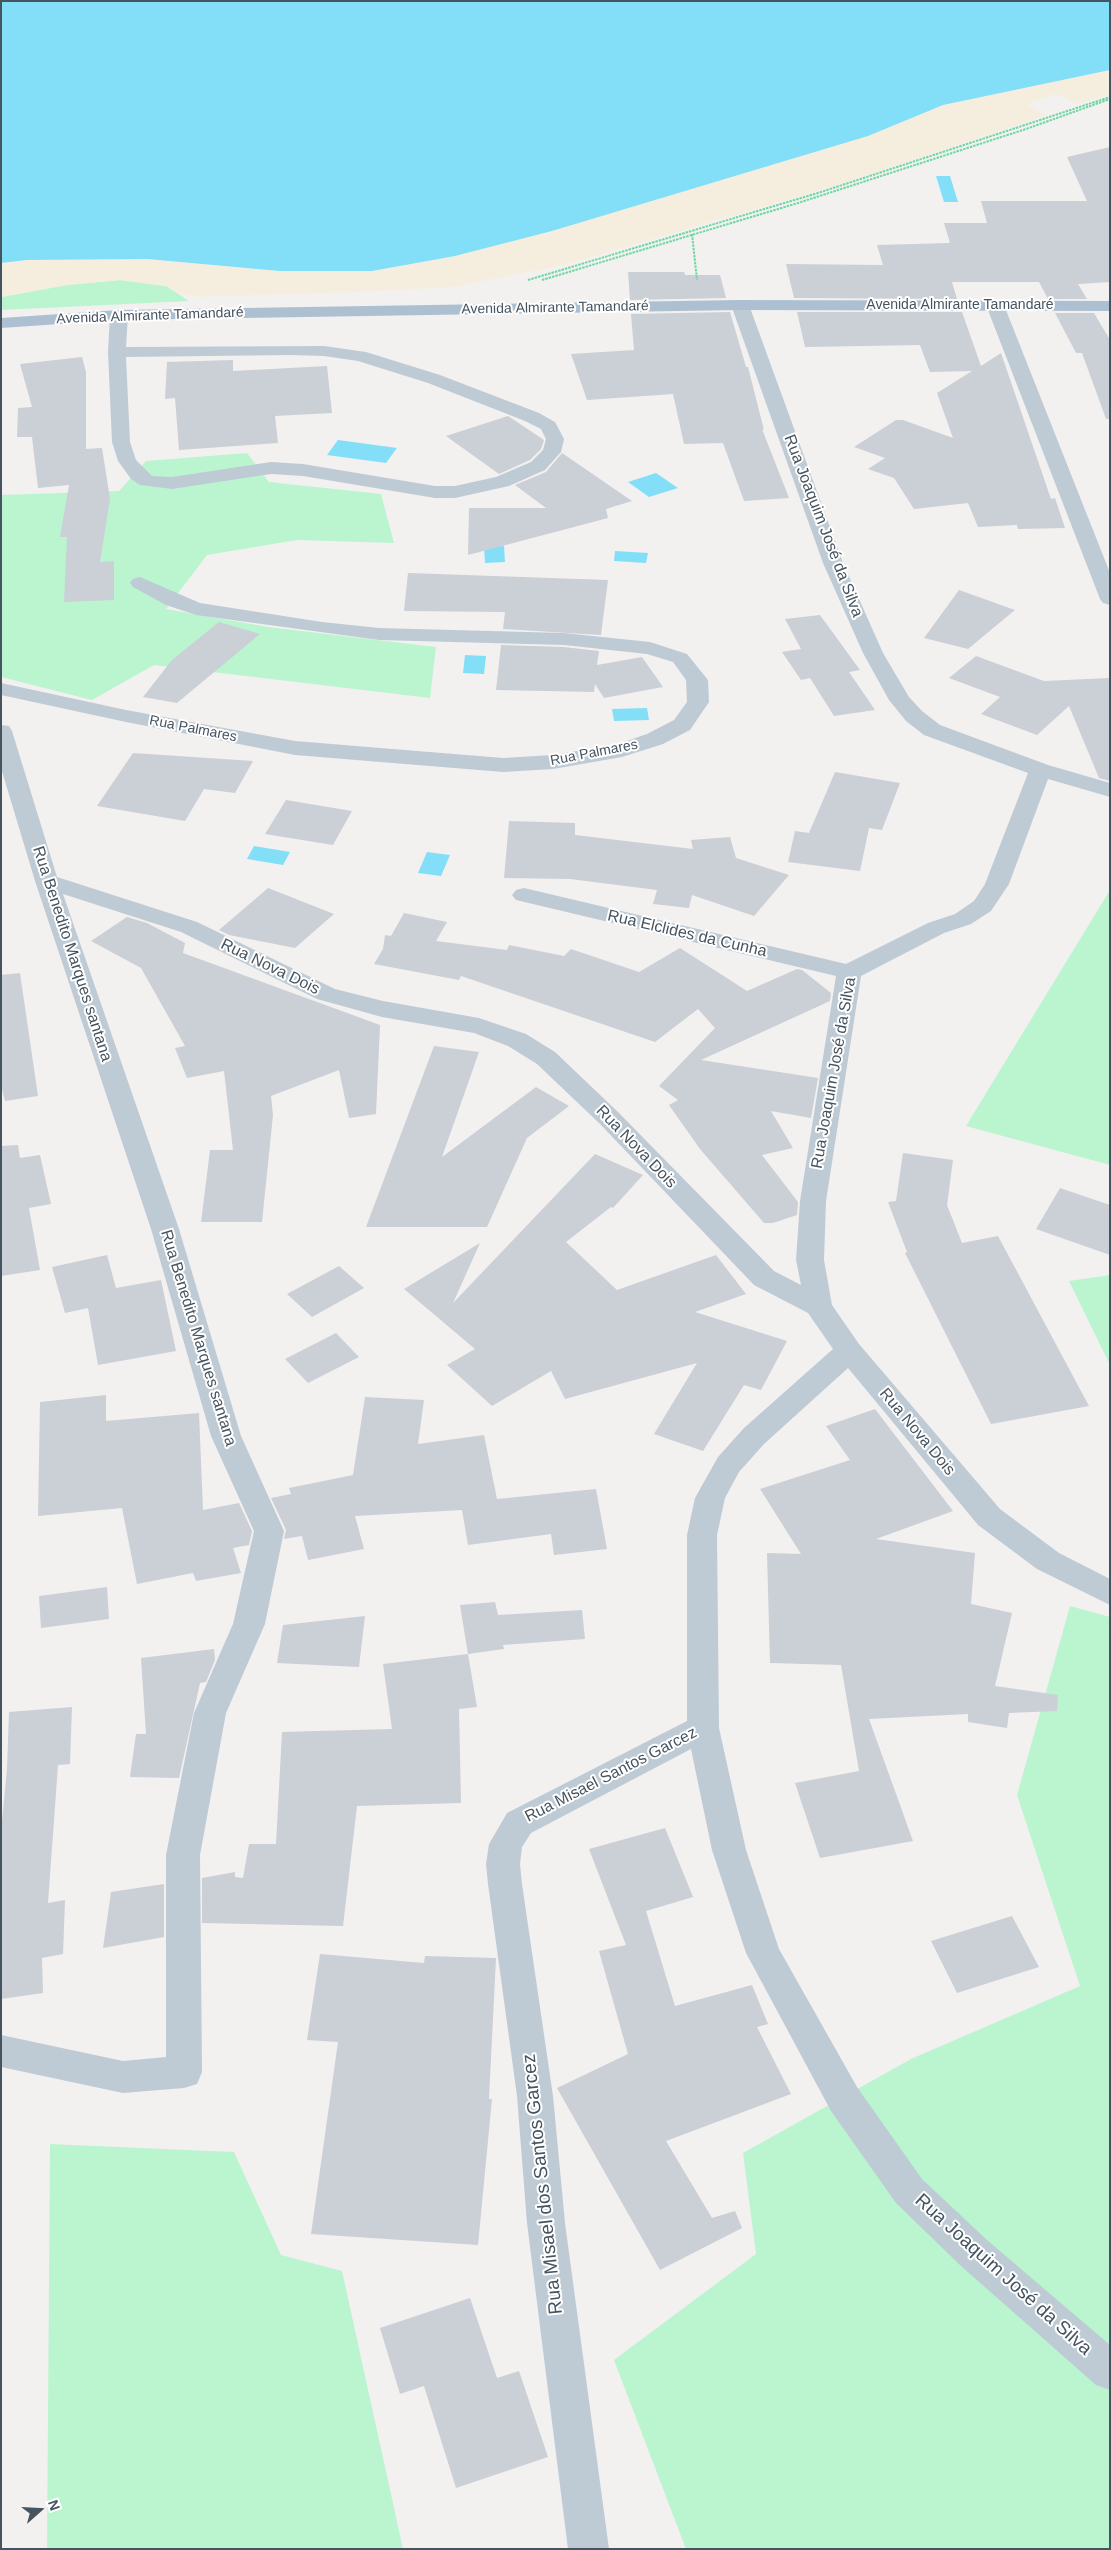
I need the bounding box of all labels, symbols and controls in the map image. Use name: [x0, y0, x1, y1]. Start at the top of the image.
street label: Avenida Almirante Tamandaré: [866, 297, 1054, 313]
street label: Avenida Almirante Tamandaré: [461, 298, 649, 318]
street label: Avenida Almirante Tamandaré: [56, 304, 244, 328]
street label: Rua Joaquim José da Silva: [779, 432, 867, 620]
street label: Rua Palmares: [148, 712, 238, 746]
street label: Rua Palmares: [549, 736, 639, 770]
street label: Rua Benedito Marques santana: [28, 844, 116, 1064]
street label: Rua Elclides da Cunha: [606, 906, 768, 962]
street label: Rua Nova Dois: [217, 935, 323, 999]
street label: Rua Joaquim José da Silva: [808, 976, 860, 1170]
street label: Rua Nova Dois: [592, 1102, 680, 1192]
street label: Rua Benedito Marques santana: [156, 1228, 240, 1448]
street label: Rua Nova Dois: [875, 1385, 959, 1479]
street label: Rua Misael Santos Garcez: [522, 1723, 700, 1827]
street label: Rua Misael dos Santos Garcez: [518, 2053, 568, 2315]
street label: Rua Joaquim José da Silva: [910, 2189, 1096, 2361]
north arrow: [15, 2485, 65, 2535]
text: N: [45, 2498, 63, 2513]

